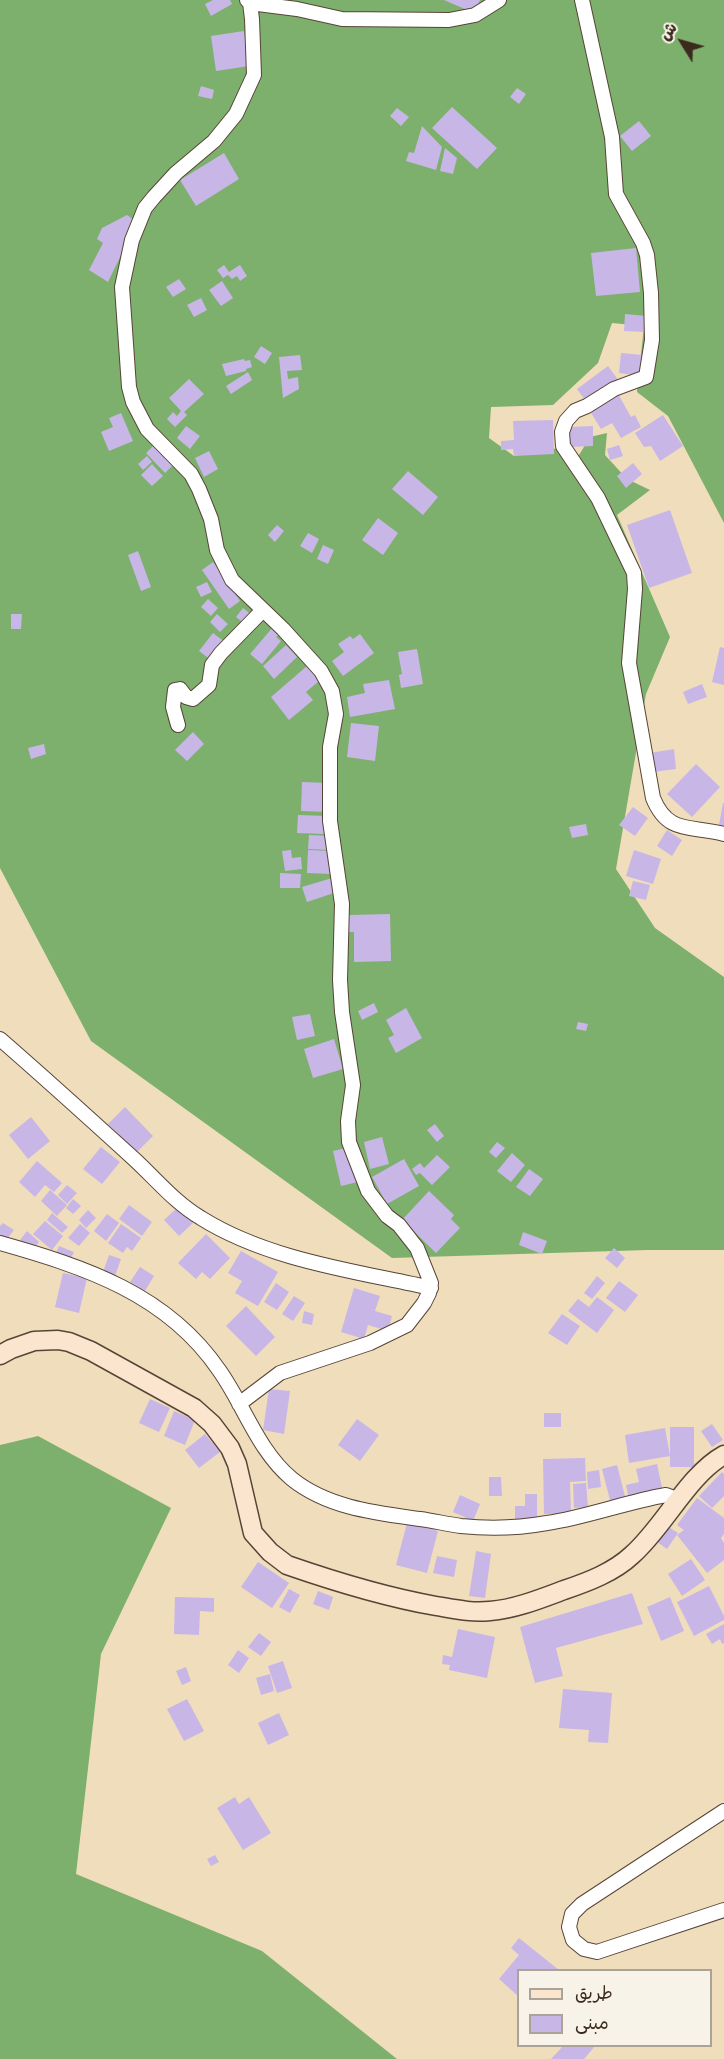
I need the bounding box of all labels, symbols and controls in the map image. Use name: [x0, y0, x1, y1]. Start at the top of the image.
north arrow: [652, 12, 712, 72]
text: ش: [654, 18, 681, 44]
legend: [517, 1969, 712, 2047]
text: طريق: [575, 1980, 613, 2004]
text: مبنى: [575, 2010, 609, 2034]

